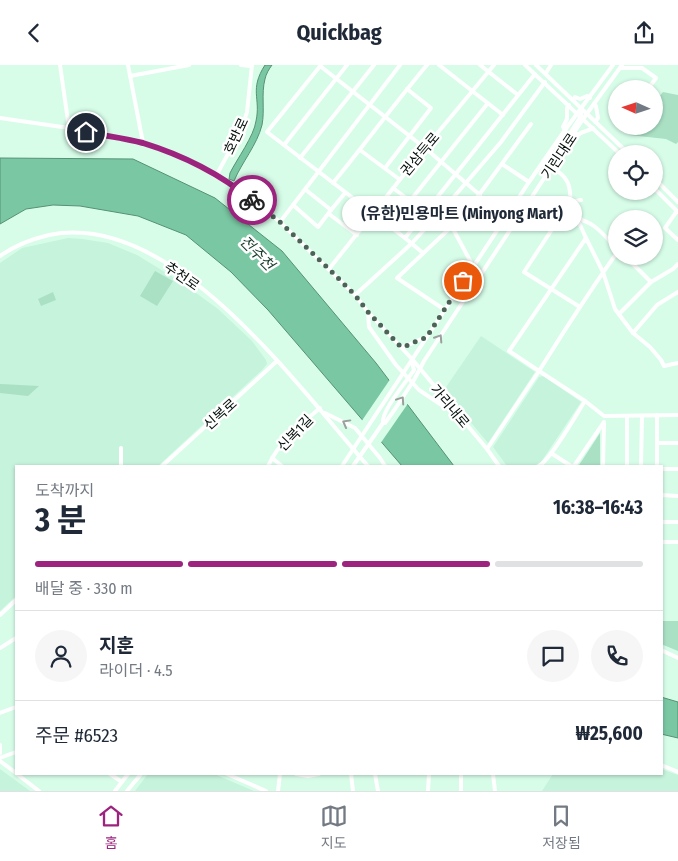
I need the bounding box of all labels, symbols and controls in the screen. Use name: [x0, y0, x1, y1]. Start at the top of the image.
icon: back: [20, 19, 48, 47]
text: Quickbag: [296, 19, 382, 46]
icon: share: [630, 19, 658, 47]
north arrow: [608, 80, 662, 135]
map controls: [608, 80, 663, 265]
pin: [65, 111, 107, 153]
street label: 호반로: [221, 115, 252, 157]
icon: home: [72, 118, 100, 146]
street label: 권삼득로: [397, 129, 444, 180]
street label: 기린대로: [538, 130, 581, 182]
button: locate: [608, 145, 663, 200]
courier: [227, 175, 277, 225]
icon: bike: [238, 186, 266, 214]
callout: (유한)민용마트 (Minyong Mart): [343, 196, 583, 231]
text: (유한)민용마트 (Minyong Mart): [361, 204, 563, 223]
button: layers: [608, 210, 663, 265]
water label: 전주천: [236, 232, 280, 276]
street label: 추천로: [161, 258, 203, 295]
pin: [442, 260, 484, 302]
icon: bag: [449, 267, 477, 295]
one-way arrow: [433, 334, 442, 343]
street label: 가리내로: [427, 381, 473, 432]
street label: 신복로: [200, 395, 240, 434]
one-way arrow: [395, 396, 404, 406]
street label: 신복1길: [274, 412, 317, 455]
one-way arrow: [342, 419, 351, 429]
text: 도착까지: [35, 481, 94, 500]
text: 16:38–16:43: [553, 496, 643, 519]
text: 3 분: [35, 501, 86, 539]
text: 배달 중 · 330 m: [35, 579, 133, 598]
button: person: [35, 630, 87, 682]
button: chat: [527, 630, 579, 682]
button: phone: [591, 630, 643, 682]
text: 지훈: [99, 634, 134, 657]
text: 라이더 · 4.5: [99, 661, 173, 680]
text: ₩25,600: [575, 722, 643, 745]
text: 주문 #6523: [35, 724, 118, 747]
tab: 홈: [97, 802, 125, 852]
tab: 지도: [320, 802, 348, 852]
tab: 저장됨: [542, 802, 581, 852]

